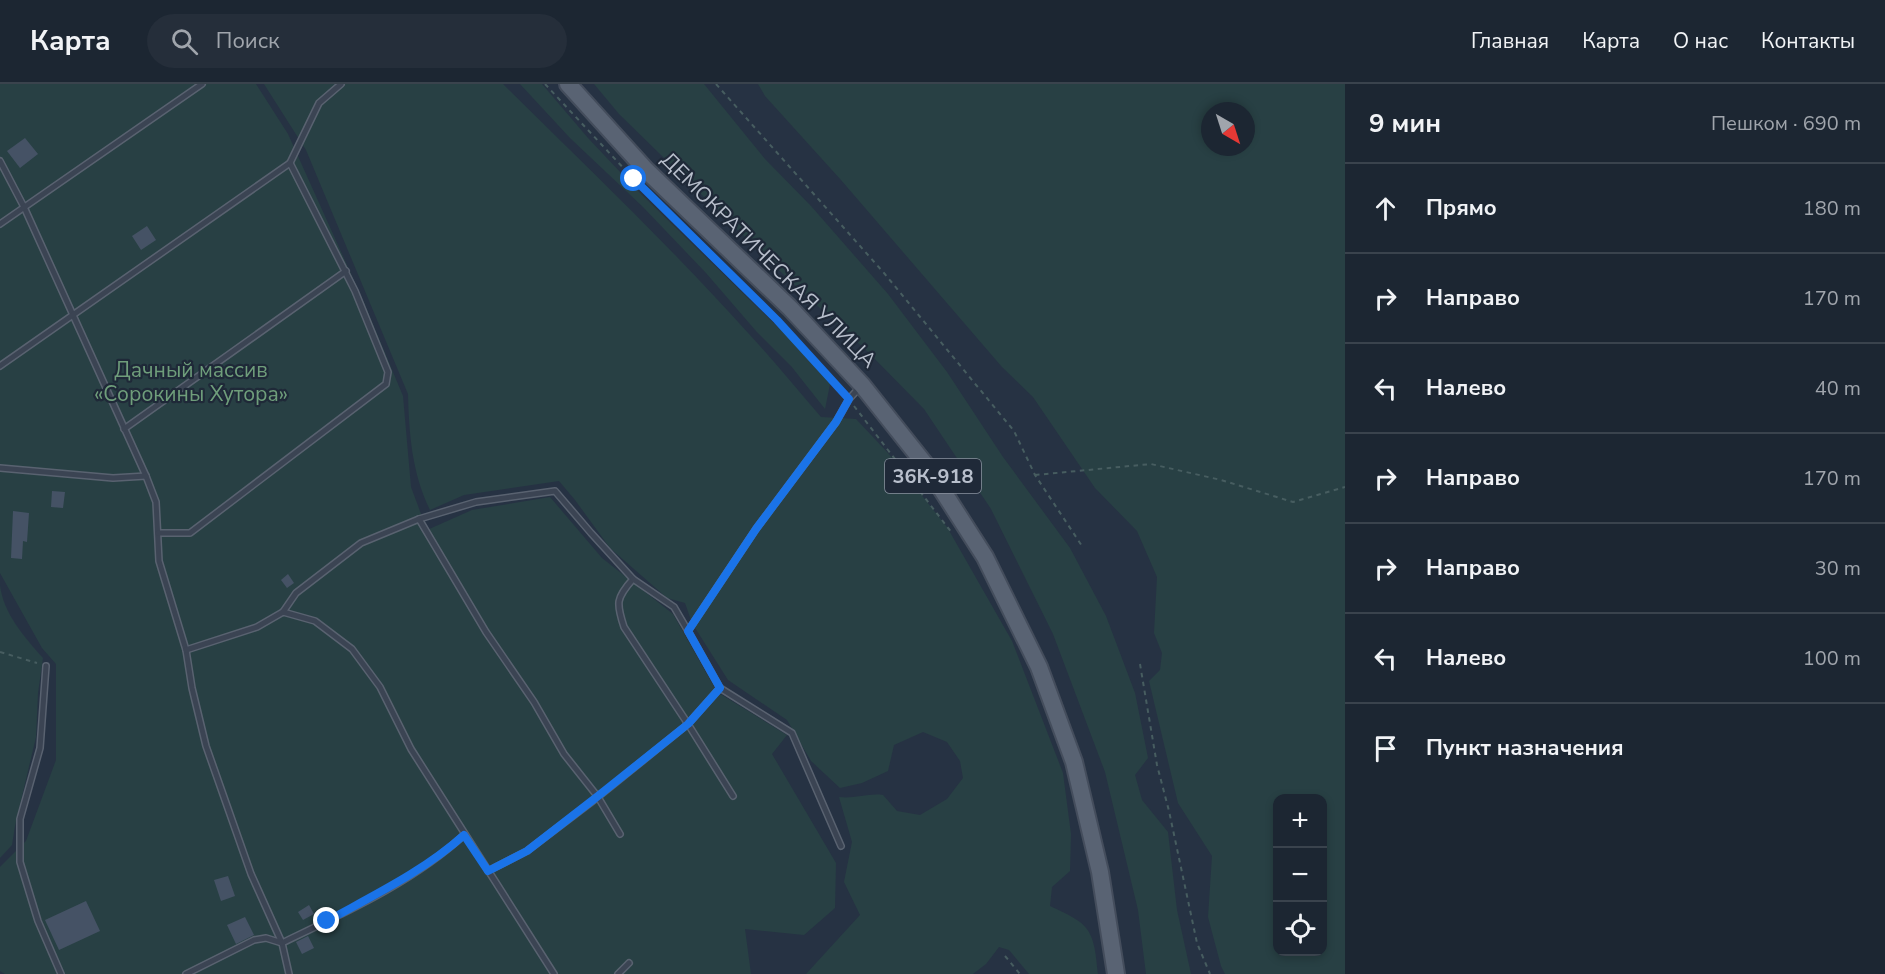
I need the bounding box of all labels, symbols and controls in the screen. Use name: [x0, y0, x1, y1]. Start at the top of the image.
search box: [147, 14, 567, 68]
text: Карта: [30, 22, 111, 60]
icon: search: [168, 25, 201, 58]
text: Поиск: [216, 26, 280, 56]
text: Главная: [1471, 27, 1549, 55]
text: Карта: [1582, 27, 1640, 55]
text: О нас: [1673, 27, 1728, 55]
text: Контакты: [1761, 27, 1855, 55]
north arrow: [1201, 102, 1255, 156]
text: 9 мин: [1369, 106, 1441, 141]
text: Пешком · 690 m: [1711, 110, 1861, 137]
street label: ДЕМОКРАТИЧЕСКАЯ УЛИЦА: [655, 146, 883, 374]
route start: [620, 165, 646, 191]
icon: ahead: [1369, 192, 1402, 225]
text: Прямо: [1426, 193, 1497, 223]
text: 180 m: [1803, 195, 1861, 222]
icon: right: [1369, 282, 1402, 315]
text: Направо: [1426, 283, 1520, 313]
text: 170 m: [1803, 285, 1861, 312]
park label: Дачный массив «Сорокины Хутора»: [94, 356, 288, 408]
icon: left: [1369, 372, 1402, 405]
text: Налево: [1426, 373, 1506, 403]
text: 40 m: [1815, 375, 1861, 402]
road number: 36К-918: [885, 459, 981, 493]
icon: right: [1369, 462, 1402, 495]
text: Направо: [1426, 463, 1520, 493]
text: 170 m: [1803, 465, 1861, 492]
icon: right: [1369, 552, 1402, 585]
text: Направо: [1426, 553, 1520, 583]
text: 30 m: [1815, 555, 1861, 582]
icon: left: [1369, 642, 1402, 675]
text: Налево: [1426, 643, 1506, 673]
text: 100 m: [1803, 645, 1861, 672]
icon: arrive: [1369, 732, 1402, 765]
text: Пункт назначения: [1426, 733, 1624, 763]
map controls: [1273, 794, 1327, 956]
button: +: [1273, 794, 1327, 848]
button: −: [1273, 848, 1327, 902]
button: locate: [1273, 902, 1327, 956]
route end: [313, 907, 339, 933]

